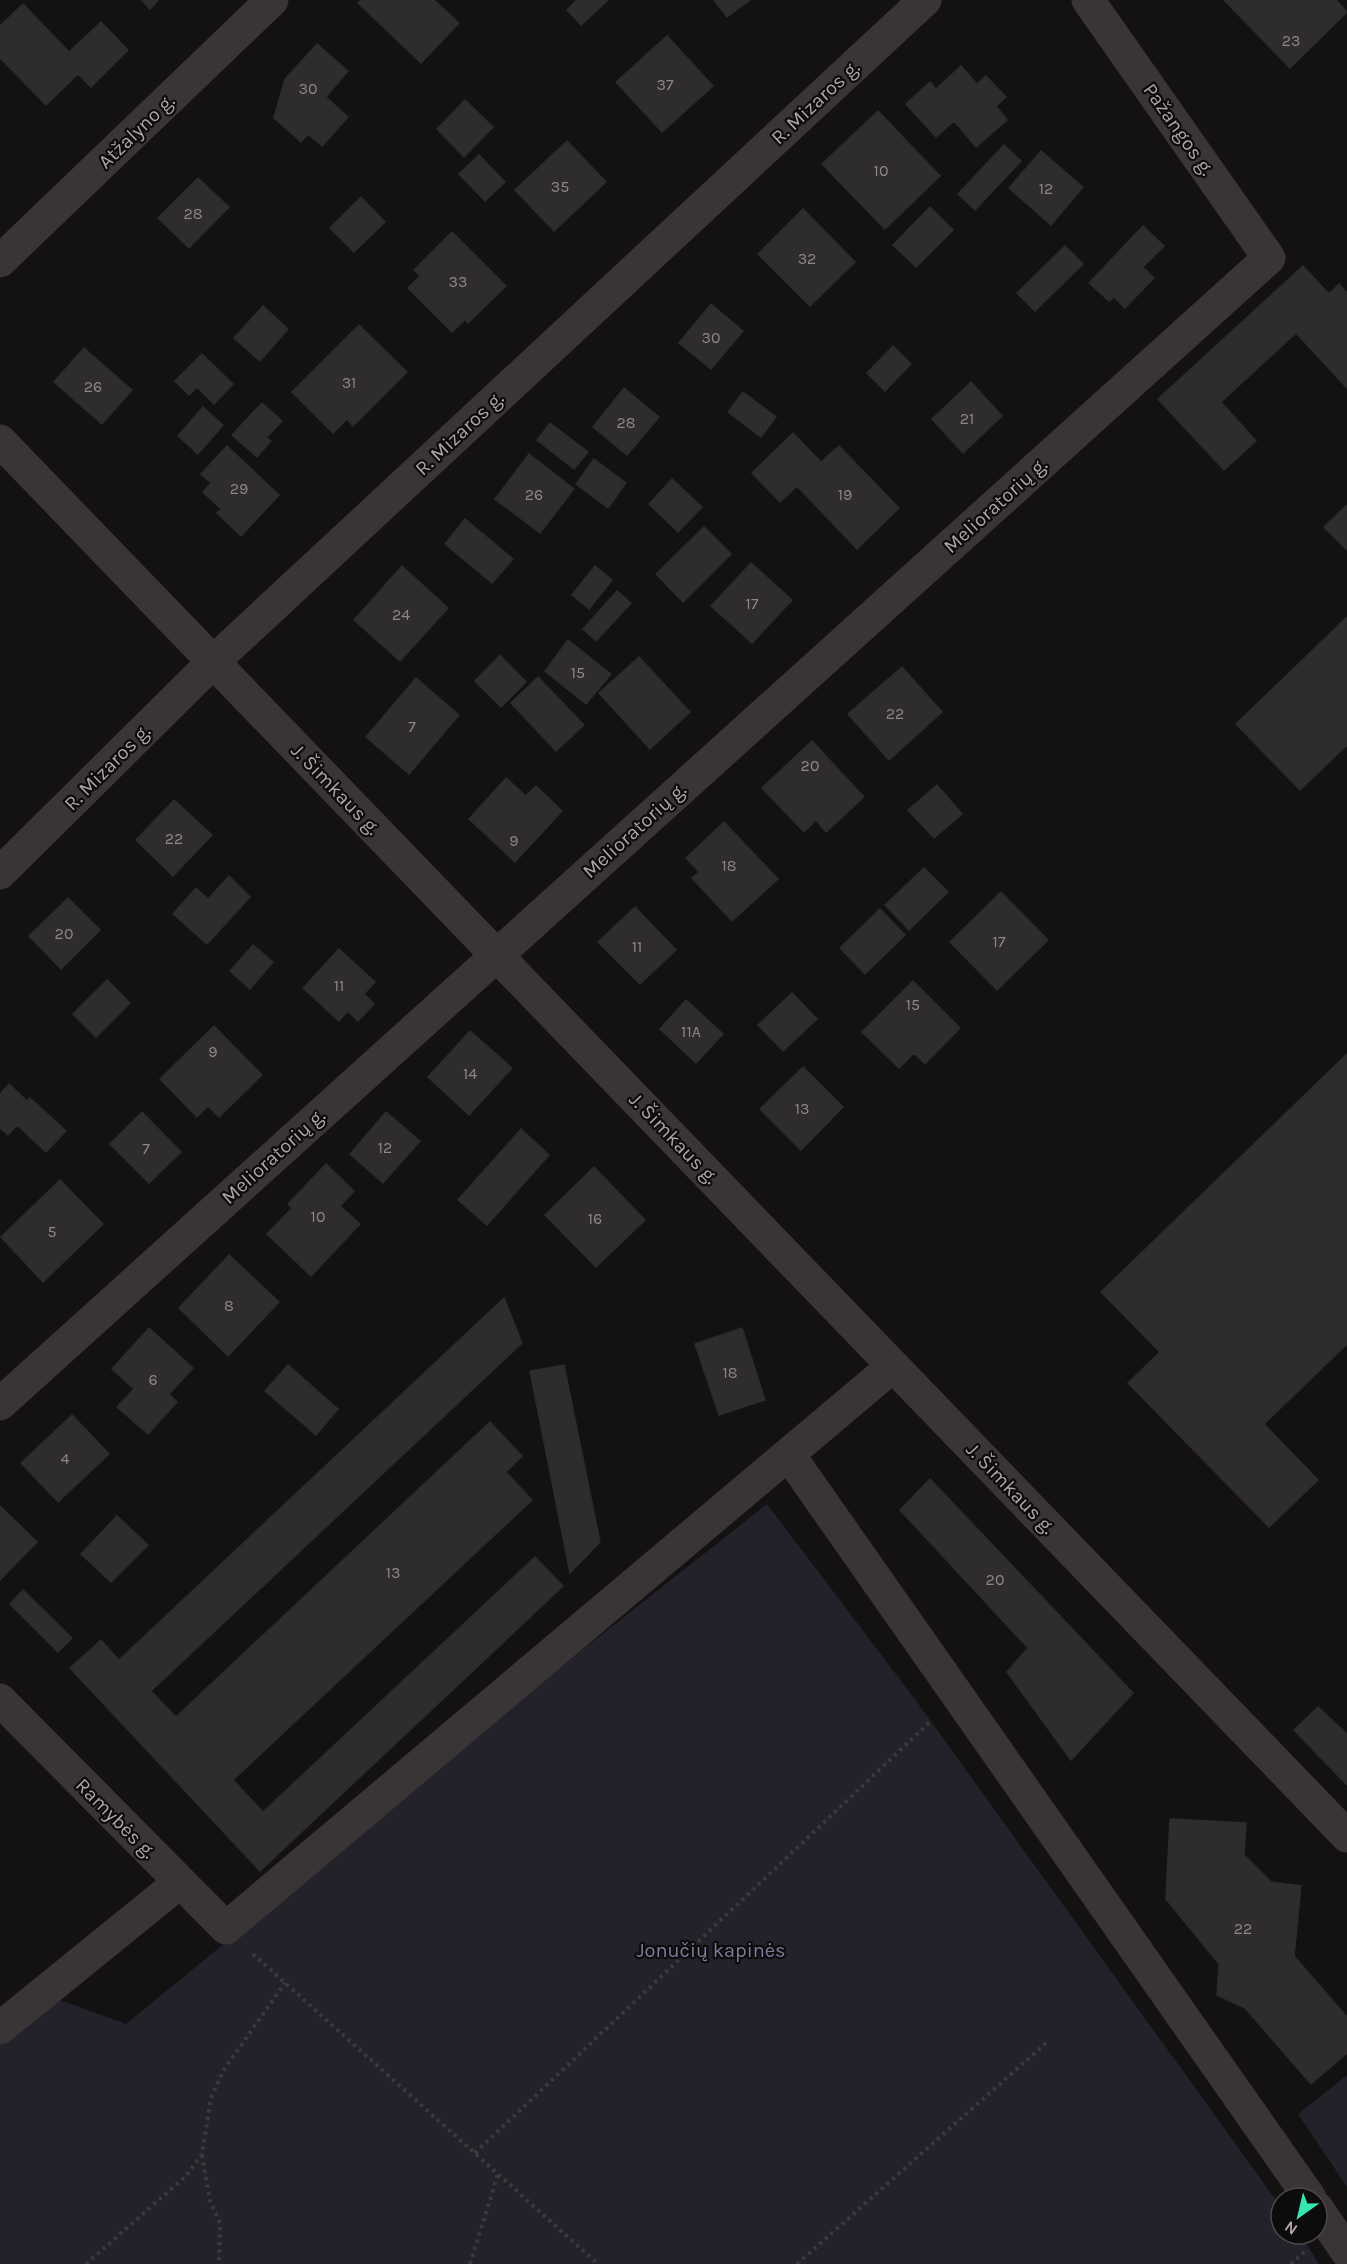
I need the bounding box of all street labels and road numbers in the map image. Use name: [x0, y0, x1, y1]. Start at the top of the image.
street label: R. Mizaros g.: [766, 56, 864, 149]
street label: Pažangos g.: [1138, 79, 1219, 180]
street label: Atžalyno g.: [93, 89, 179, 173]
street label: R. Mizaros g.: [410, 387, 508, 480]
street label: Melioratorių g.: [939, 453, 1052, 558]
street label: R. Mizaros g.: [60, 720, 155, 815]
street label: J. Šimkaus g.: [286, 738, 386, 840]
street label: Melioratorių g.: [578, 778, 691, 883]
street label: J. Šimkaus g.: [624, 1087, 724, 1189]
street label: Melioratorių g.: [217, 1104, 330, 1209]
street label: J. Šimkaus g.: [961, 1437, 1061, 1539]
street label: Ramybės g.: [71, 1774, 160, 1863]

